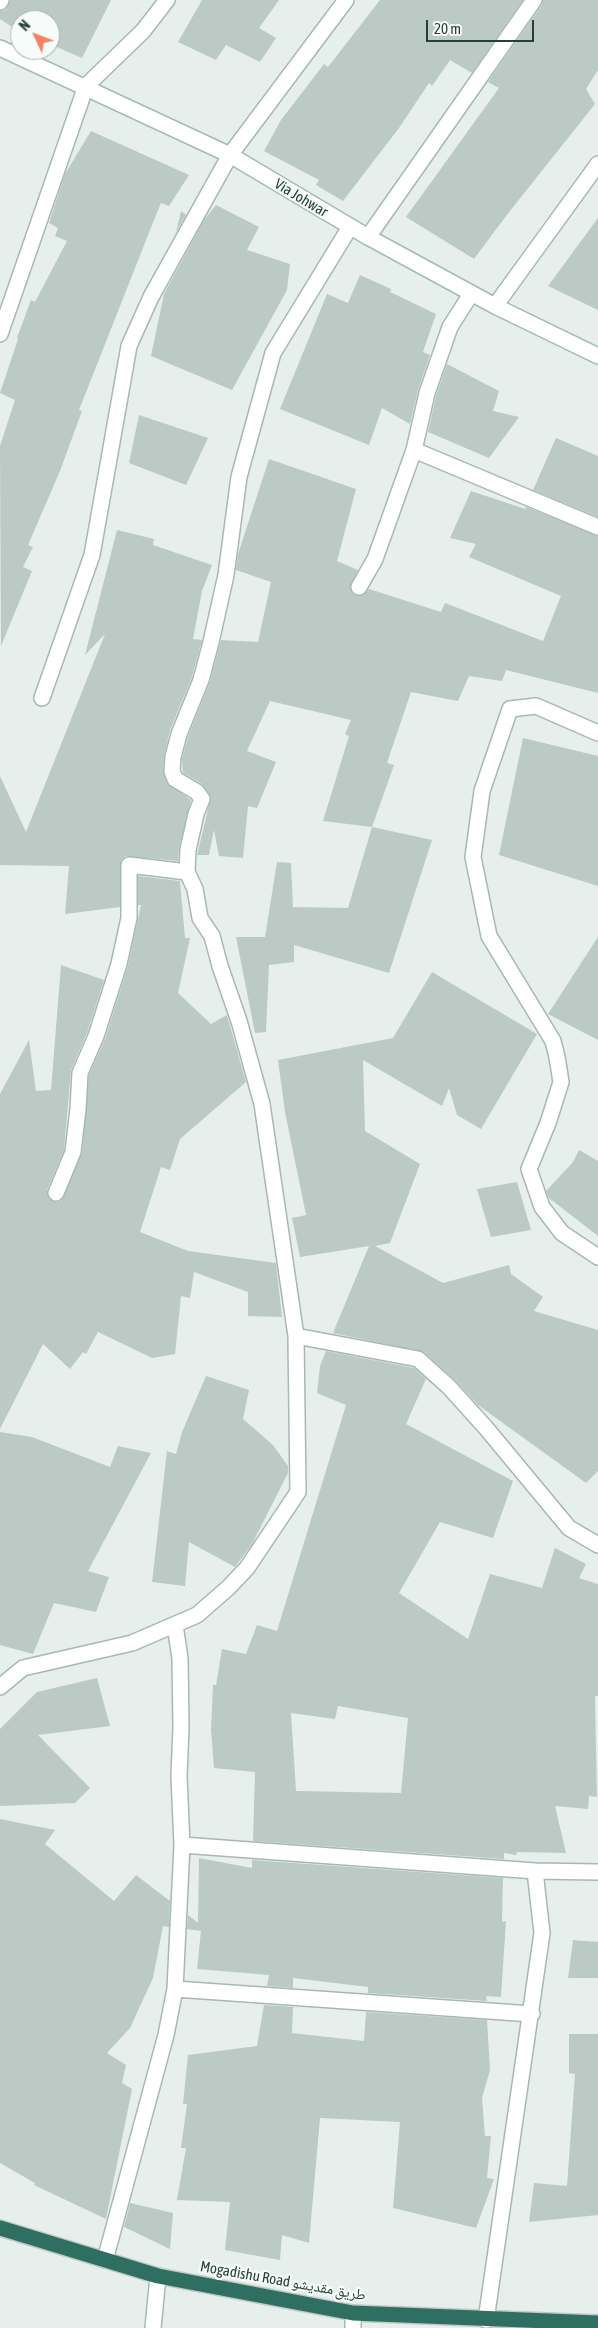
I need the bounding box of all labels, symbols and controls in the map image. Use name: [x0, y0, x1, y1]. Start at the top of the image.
north arrow: [10, 10, 60, 60]
scale bar: [428, 10, 536, 42]
text: N: [16, 17, 33, 34]
text: 20 m: [434, 20, 461, 37]
street label: Via Johwar: [271, 175, 331, 221]
street label: Mogadishu Road طريق مقديشو: [199, 2258, 367, 2304]

